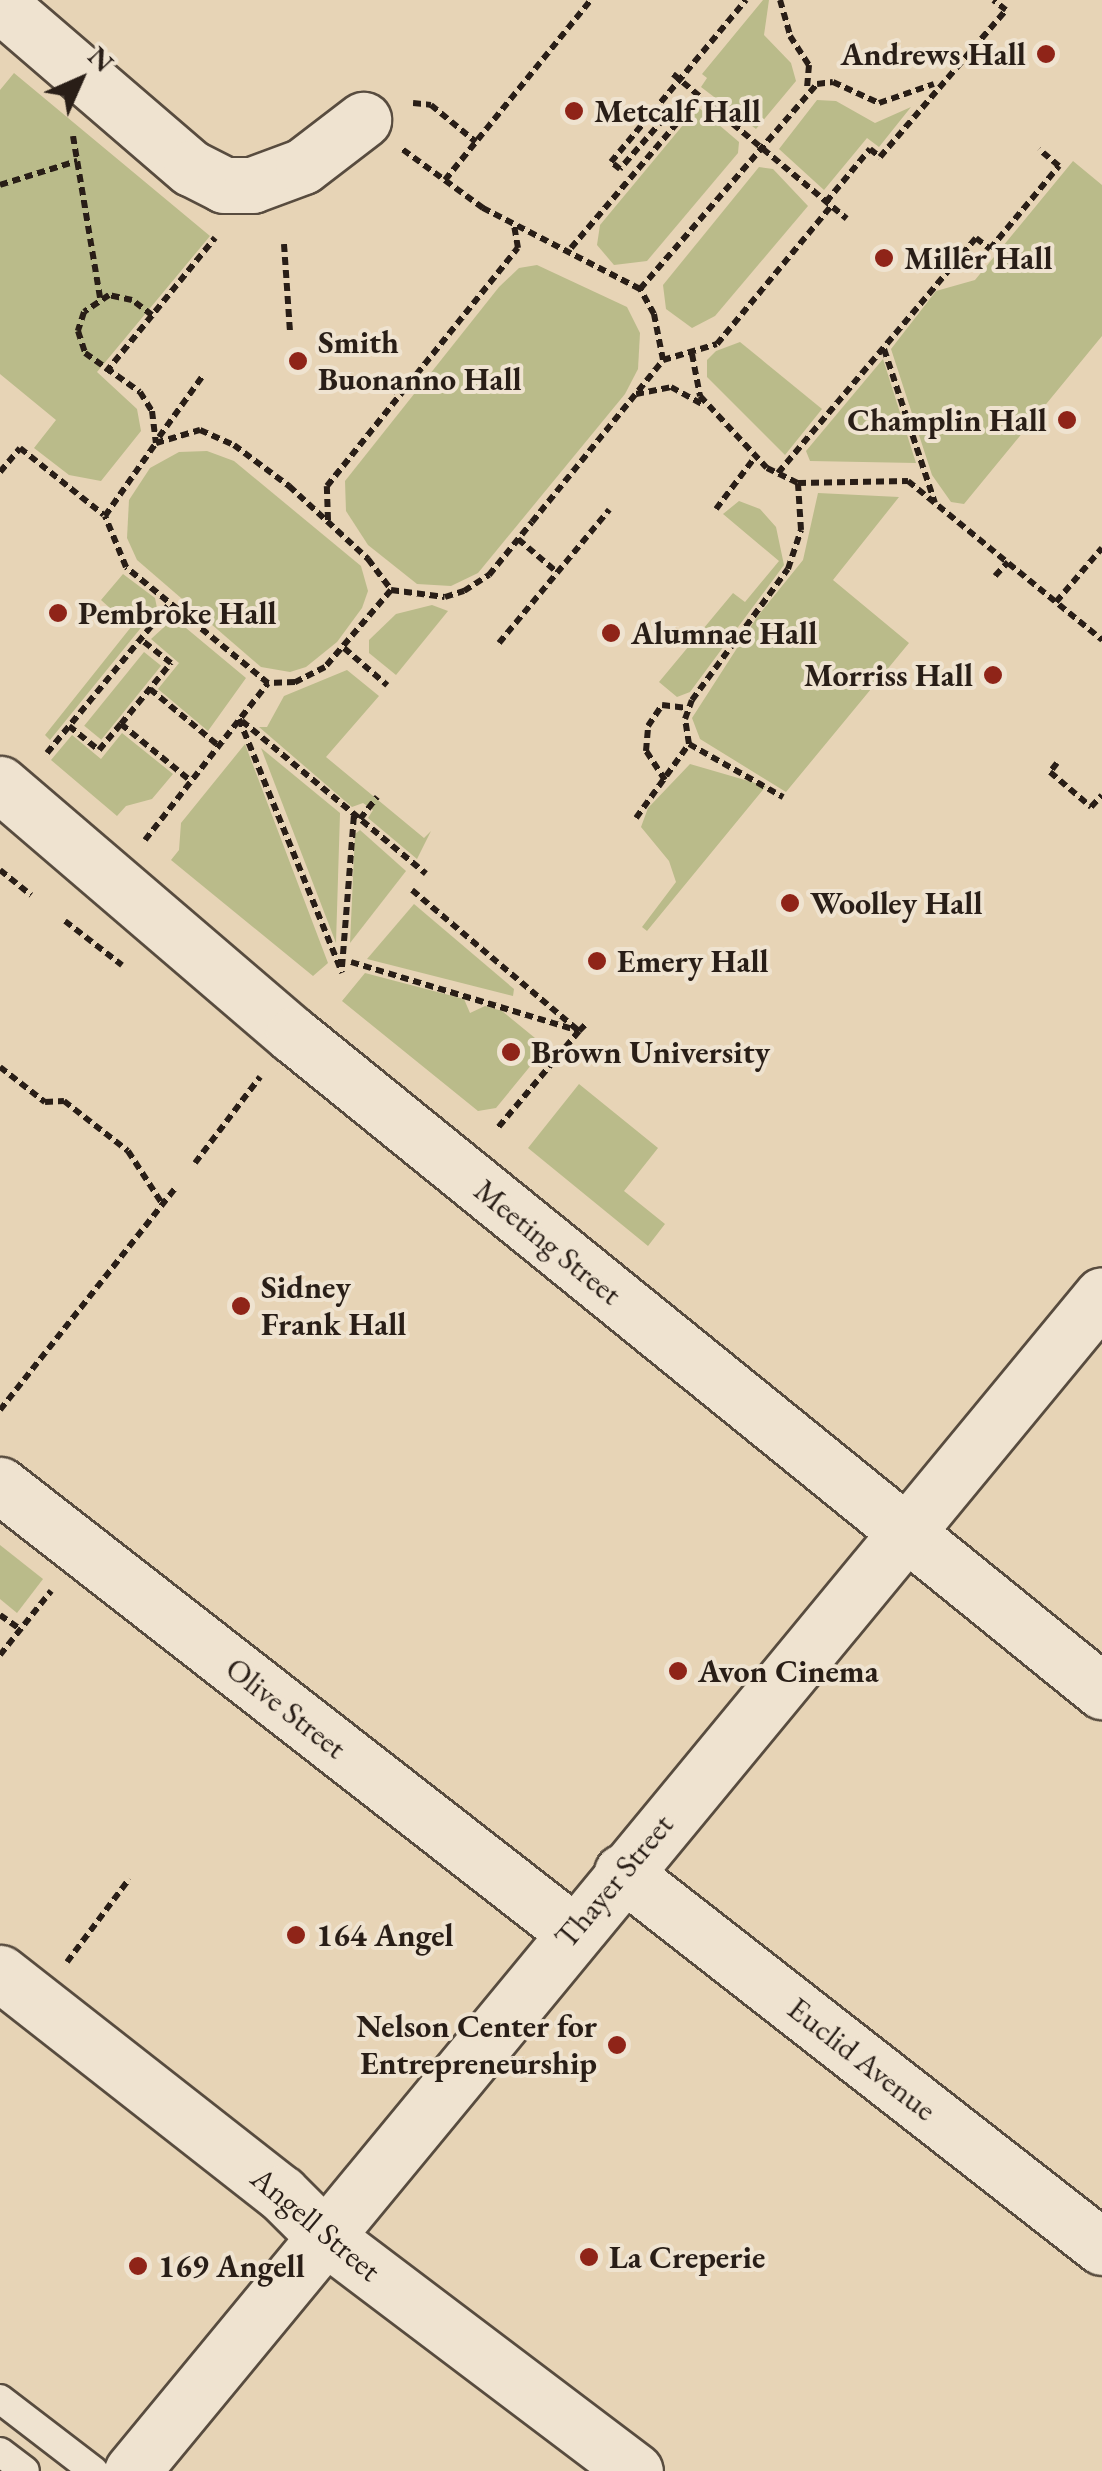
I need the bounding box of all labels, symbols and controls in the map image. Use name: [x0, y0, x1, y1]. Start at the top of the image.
north arrow: [30, 30, 130, 130]
place label: Andrews Hall: [841, 35, 1026, 73]
text: N: [80, 38, 122, 80]
marker: Andrews Hall: [1035, 43, 1057, 65]
place label: Metcalf Hall: [594, 92, 761, 130]
marker: Metcalf Hall: [563, 100, 585, 122]
place label: Miller Hall: [904, 239, 1053, 277]
marker: Miller Hall: [873, 247, 895, 269]
place label: Smith Buonanno Hall: [318, 324, 522, 399]
marker: Smith Buonanno Hall: [287, 350, 309, 372]
place label: Champlin Hall: [847, 401, 1047, 439]
marker: Champlin Hall: [1056, 409, 1078, 431]
place label: Pembroke Hall: [78, 594, 277, 632]
marker: Pembroke Hall: [47, 602, 69, 624]
place label: Alumnae Hall: [631, 614, 817, 652]
marker: Alumnae Hall: [600, 622, 622, 644]
place label: Morriss Hall: [804, 656, 973, 694]
marker: Morriss Hall: [982, 664, 1004, 686]
place label: Woolley Hall: [810, 884, 983, 922]
marker: Woolley Hall: [779, 892, 801, 914]
place label: Emery Hall: [617, 942, 769, 980]
marker: Emery Hall: [586, 950, 608, 972]
place label: Brown University: [531, 1033, 770, 1071]
marker: Brown University: [500, 1041, 522, 1063]
street label: Meeting Street: [467, 1171, 629, 1313]
place label: Sidney Frank Hall: [261, 1269, 406, 1344]
marker: Sidney Frank Hall: [230, 1295, 252, 1317]
street label: Olive Street: [218, 1649, 354, 1767]
place label: Avon Cinema: [698, 1652, 879, 1690]
marker: Avon Cinema: [667, 1660, 689, 1682]
street label: Thayer Street: [547, 1806, 681, 1956]
place label: 164 Angel: [316, 1916, 454, 1954]
marker: 164 Angel: [285, 1924, 307, 1946]
street label: Euclid Avenue: [780, 1989, 944, 2129]
place label: Nelson Center for Entrepreneurship: [356, 2008, 597, 2083]
marker: Nelson Center for Entrepreneurship: [606, 2034, 628, 2056]
street label: Angell Street: [243, 2159, 389, 2289]
place label: La Creperie: [609, 2238, 765, 2276]
marker: La Creperie: [578, 2246, 600, 2268]
place label: 169 Angell: [158, 2247, 305, 2285]
marker: 169 Angell: [127, 2255, 149, 2277]

